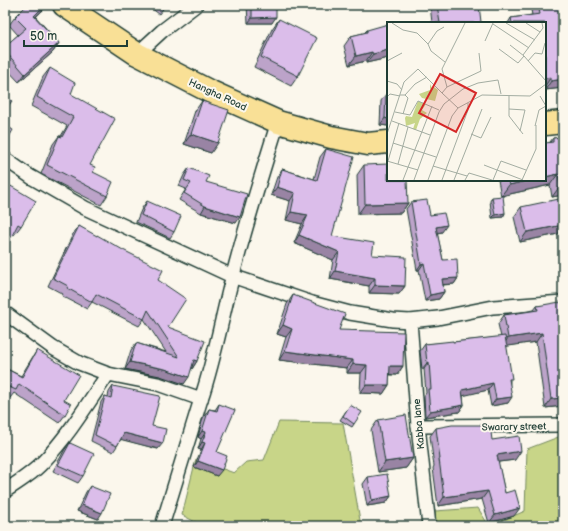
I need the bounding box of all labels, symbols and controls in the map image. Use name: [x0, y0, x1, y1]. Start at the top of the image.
scale bar: [24, 22, 127, 48]
inset map: [387, 22, 546, 181]
text: 50 m: [30, 29, 57, 44]
street label: Hangha Road: [187, 76, 249, 114]
street label: Kabba lane: [411, 398, 427, 450]
street label: Swarary street: [482, 420, 546, 434]

